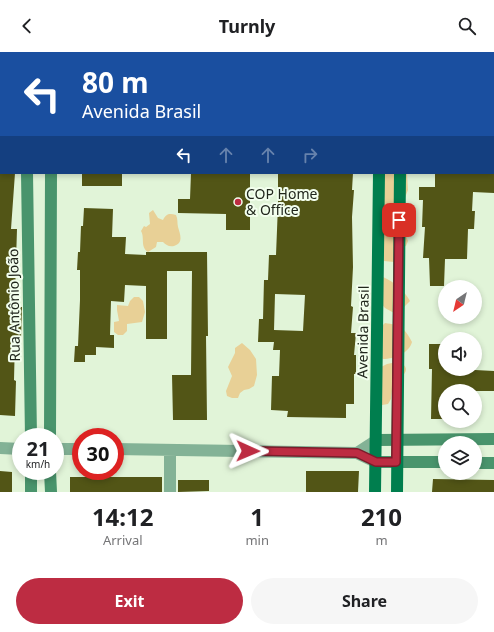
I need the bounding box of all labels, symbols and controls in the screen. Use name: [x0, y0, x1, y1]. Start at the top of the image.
text: Turnly: [219, 14, 275, 38]
icon: back: [16, 15, 38, 37]
icon: search: [456, 15, 478, 37]
text: 80 m: [82, 63, 149, 101]
icon: left: [16, 68, 68, 120]
text: Avenida Brasil: [82, 99, 201, 123]
icon: left: [173, 144, 195, 166]
icon: ahead: [215, 144, 237, 166]
icon: ahead: [257, 144, 279, 166]
icon: right: [299, 144, 321, 166]
place label: COP Home & Office: [246, 184, 318, 219]
marker: COP Home & Office: [233, 197, 243, 207]
pin: [382, 203, 416, 237]
icon: arrive: [388, 209, 410, 231]
street label: Rua Antônio João: [3, 248, 24, 362]
north arrow: [438, 280, 482, 324]
map controls: [438, 280, 482, 480]
street label: Avenida Brasil: [352, 285, 373, 379]
button: sound: [438, 332, 482, 376]
button: search: [438, 384, 482, 428]
speed limit sign: 30: [72, 428, 124, 480]
position arrow: [227, 430, 269, 472]
text: 21: [27, 435, 49, 462]
button: layers: [438, 436, 482, 480]
text: km/h: [26, 457, 50, 471]
text: 14:12: [92, 500, 154, 533]
text: 1: [250, 500, 264, 533]
text: 210: [361, 500, 402, 533]
text: Arrival: [103, 531, 143, 549]
text: min: [245, 531, 269, 549]
text: m: [375, 531, 388, 549]
button: Exit: [16, 578, 243, 624]
button: Share: [251, 578, 478, 624]

